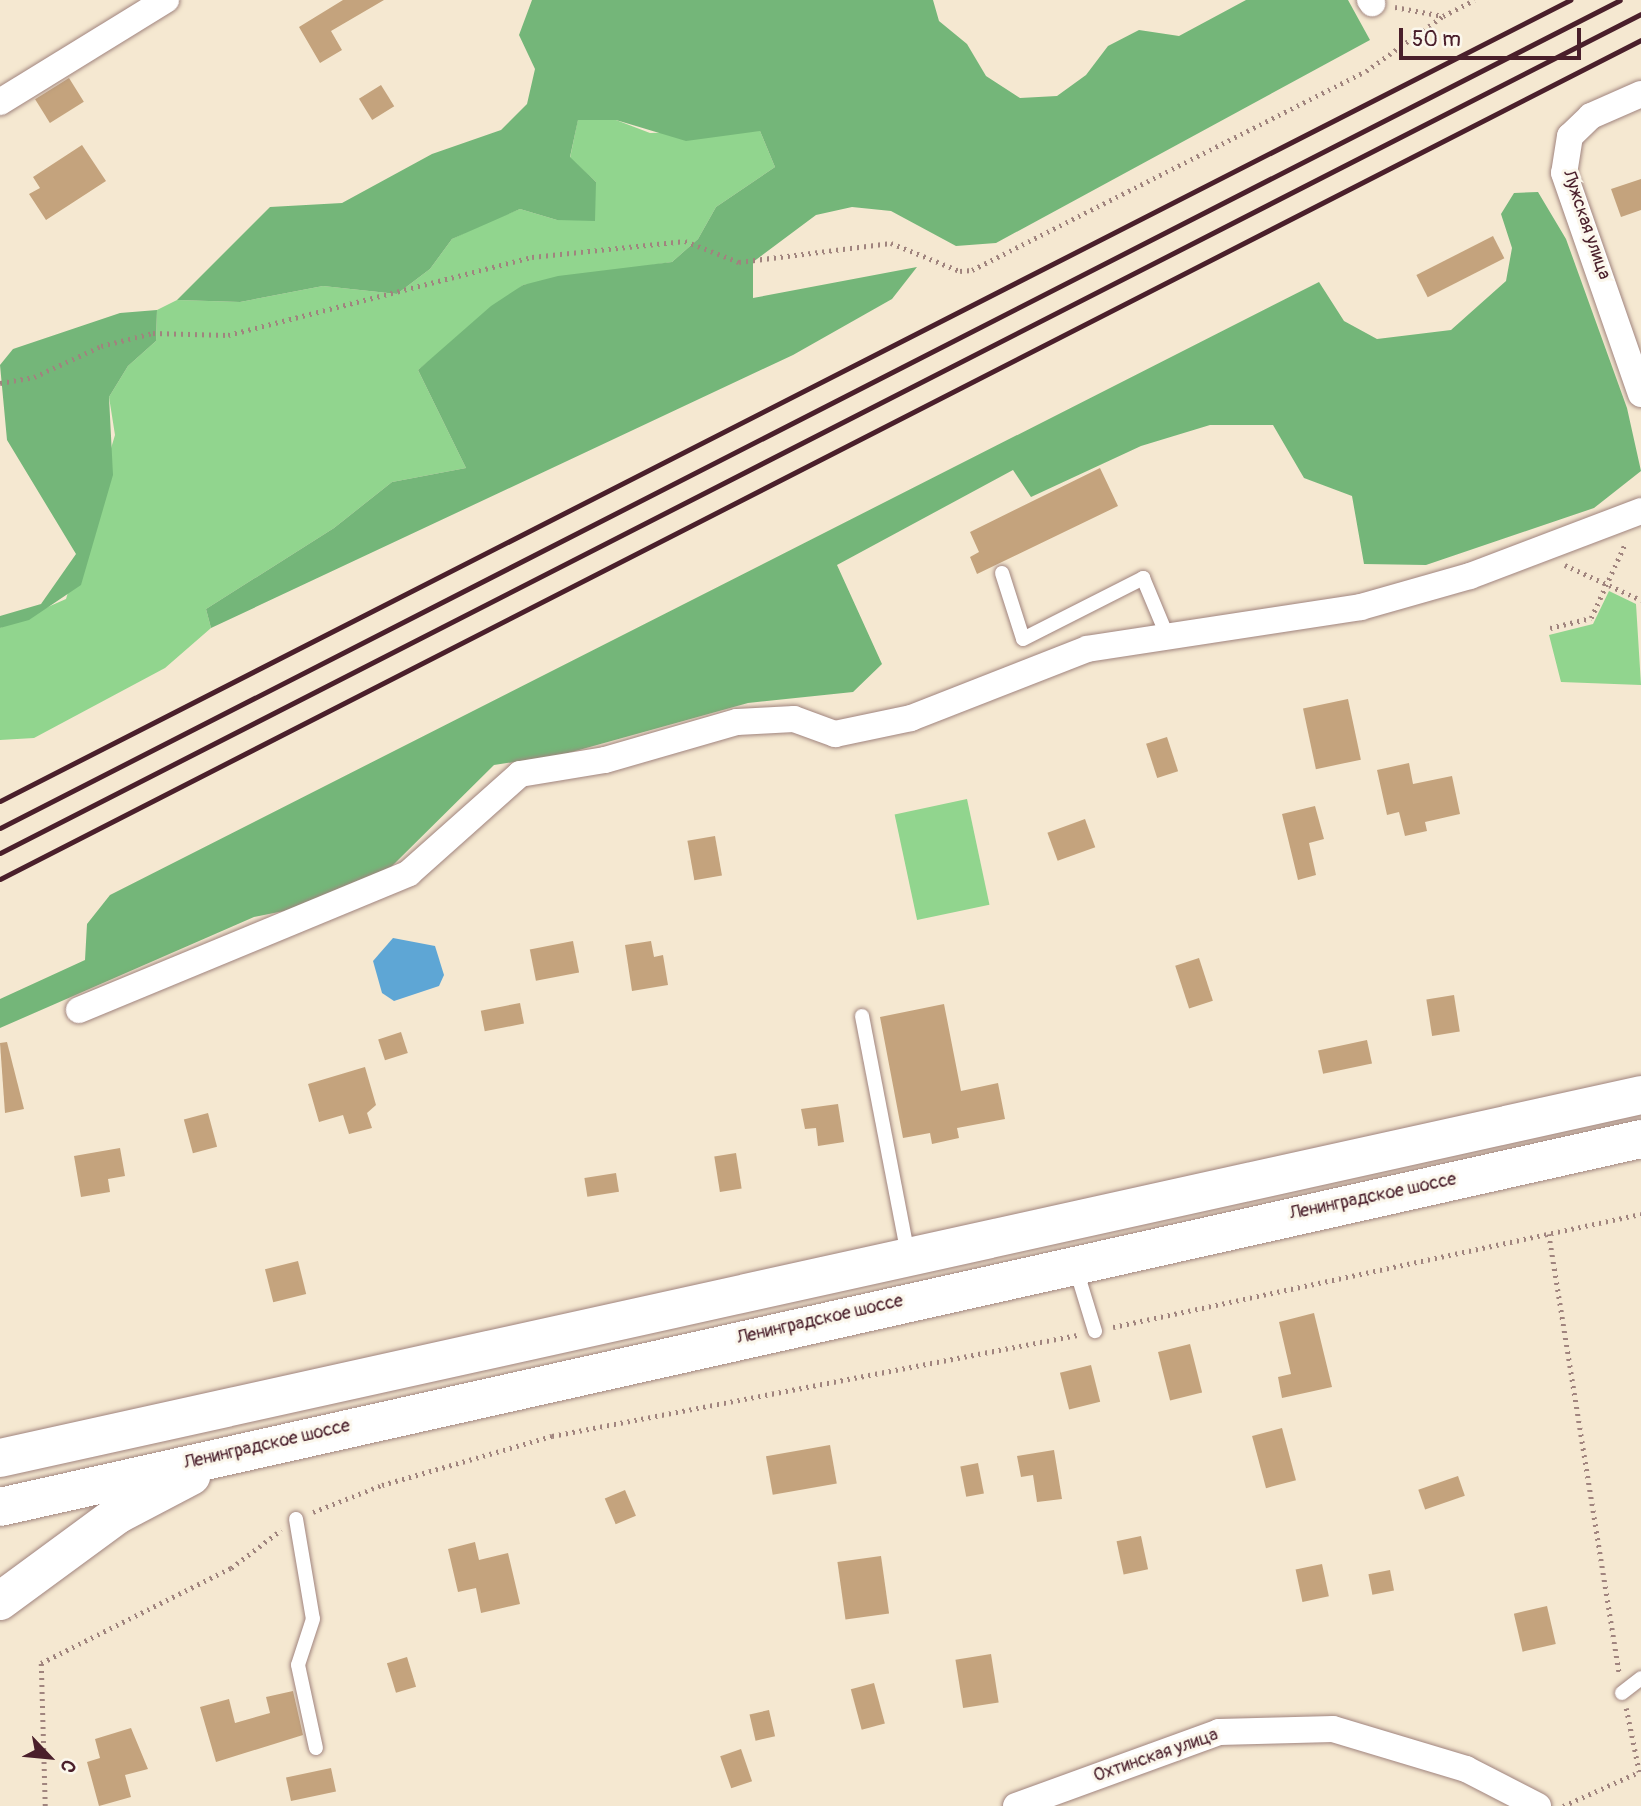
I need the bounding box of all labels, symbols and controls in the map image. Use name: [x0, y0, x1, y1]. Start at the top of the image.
scale bar: [1403, 14, 1585, 58]
text: 50 m: [1412, 26, 1461, 53]
street label: Лужская улица: [1557, 168, 1615, 282]
street label: Ленинградское шоссе: [1288, 1169, 1458, 1225]
street label: Ленинградское шоссе: [735, 1290, 905, 1350]
street label: Ленинградское шоссе: [182, 1415, 352, 1475]
north arrow: [14, 1722, 84, 1792]
street label: Охтинская улица: [1091, 1725, 1221, 1787]
text: С: [55, 1756, 81, 1777]

